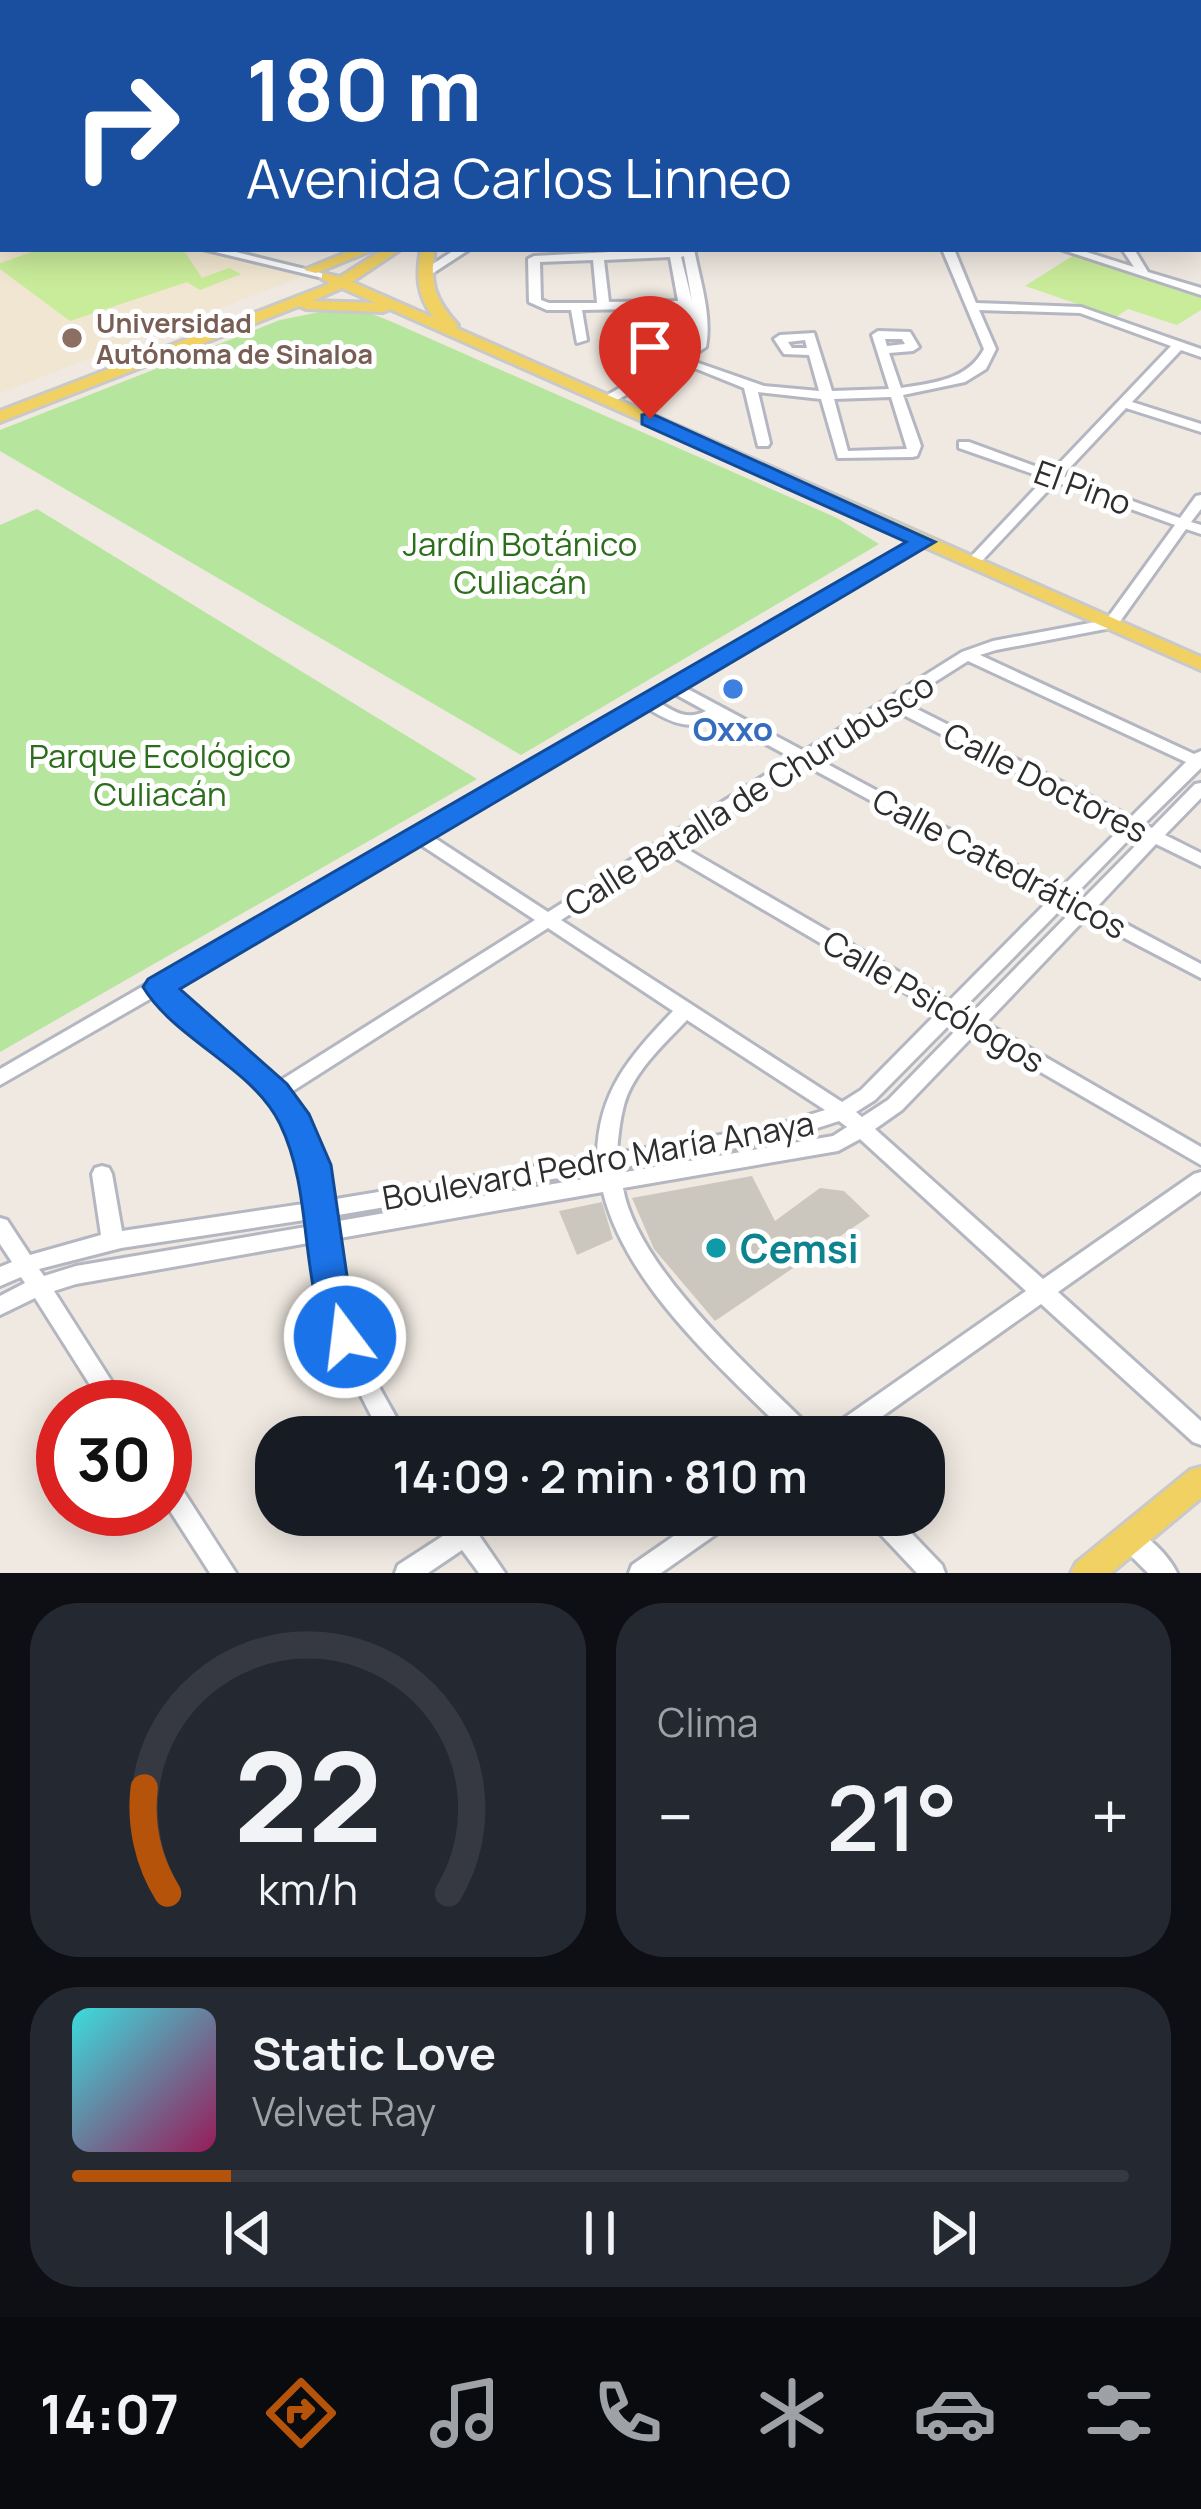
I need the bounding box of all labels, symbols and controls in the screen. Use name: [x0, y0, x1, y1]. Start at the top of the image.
text: 180 m: [246, 31, 482, 146]
icon: right: [48, 48, 204, 204]
text: Avenida Carlos Linneo: [246, 140, 792, 214]
pin: [599, 296, 701, 419]
place label: Universidad Autónoma de Sinaloa: [96, 304, 373, 372]
icon: arrive: [617, 314, 683, 380]
marker: Universidad Autónoma de Sinaloa: [59, 325, 85, 351]
street label: El Pino: [1028, 449, 1138, 525]
park label: Jardín Botánico Culiacán: [403, 521, 637, 604]
street label: Calle Batalla de Churubusco: [556, 662, 942, 926]
marker: Oxxo: [720, 676, 746, 702]
place label: Oxxo: [693, 706, 773, 751]
street label: Calle Doctores: [936, 711, 1156, 853]
park label: Parque Ecológico Culiacán: [29, 733, 291, 816]
street label: Calle Catedráticos: [865, 777, 1135, 949]
street label: Calle Psicólogos: [815, 919, 1053, 1083]
street label: Boulevard Pedro María Anaya: [379, 1100, 817, 1220]
place label: Cemsi: [740, 1221, 859, 1275]
marker: Cemsi: [703, 1235, 729, 1261]
position arrow: [282, 1274, 408, 1400]
speed limit sign: 30: [36, 1380, 192, 1536]
text: 14:09 · 2 min · 810 m: [393, 1445, 807, 1507]
text: Clima: [658, 1695, 758, 1749]
text: 22: [233, 1709, 382, 1879]
text: 21°: [826, 1755, 958, 1878]
text: −: [658, 1771, 693, 1861]
text: +: [1091, 1771, 1129, 1861]
text: km/h: [258, 1859, 358, 1918]
text: Static Love: [252, 2022, 496, 2084]
text: Velvet Ray: [252, 2084, 436, 2138]
icon: previous: [215, 2200, 281, 2266]
icon: pause: [567, 2200, 633, 2266]
icon: next: [920, 2200, 986, 2266]
icon: directions: [259, 2371, 343, 2455]
icon: music: [423, 2371, 507, 2455]
icon: phone: [586, 2371, 670, 2455]
icon: climate: [750, 2371, 834, 2455]
icon: car: [913, 2371, 997, 2455]
icon: filters: [1077, 2371, 1161, 2455]
text: 14:07: [40, 2376, 179, 2450]

